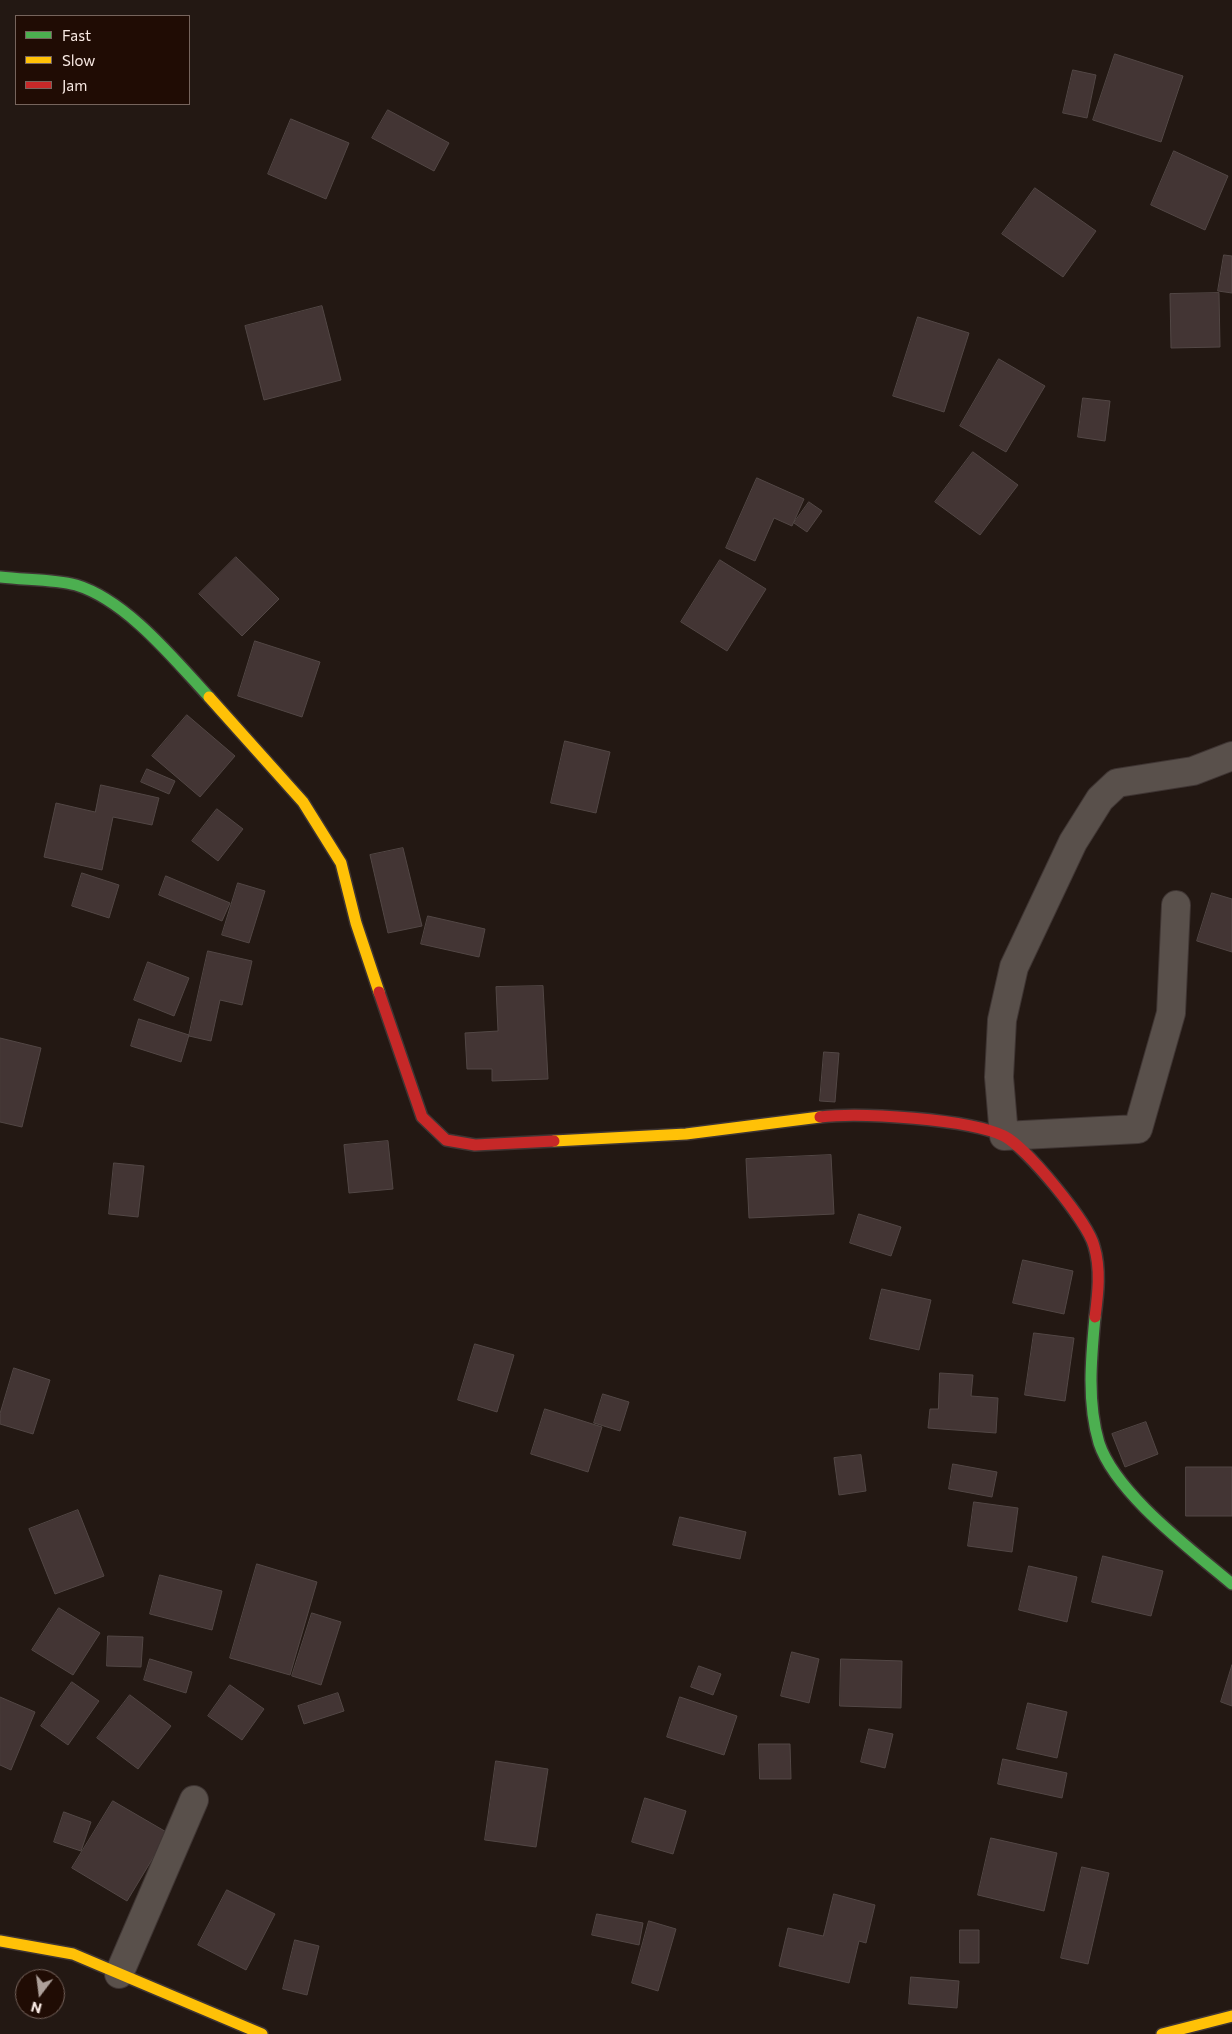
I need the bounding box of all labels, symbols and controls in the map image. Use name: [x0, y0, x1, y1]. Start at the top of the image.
legend: [15, 15, 190, 105]
text: Fast: [62, 26, 91, 44]
text: Slow: [62, 51, 95, 69]
text: Jam: [62, 76, 87, 94]
north arrow: [15, 1969, 65, 2019]
text: N: [29, 1998, 44, 2018]

